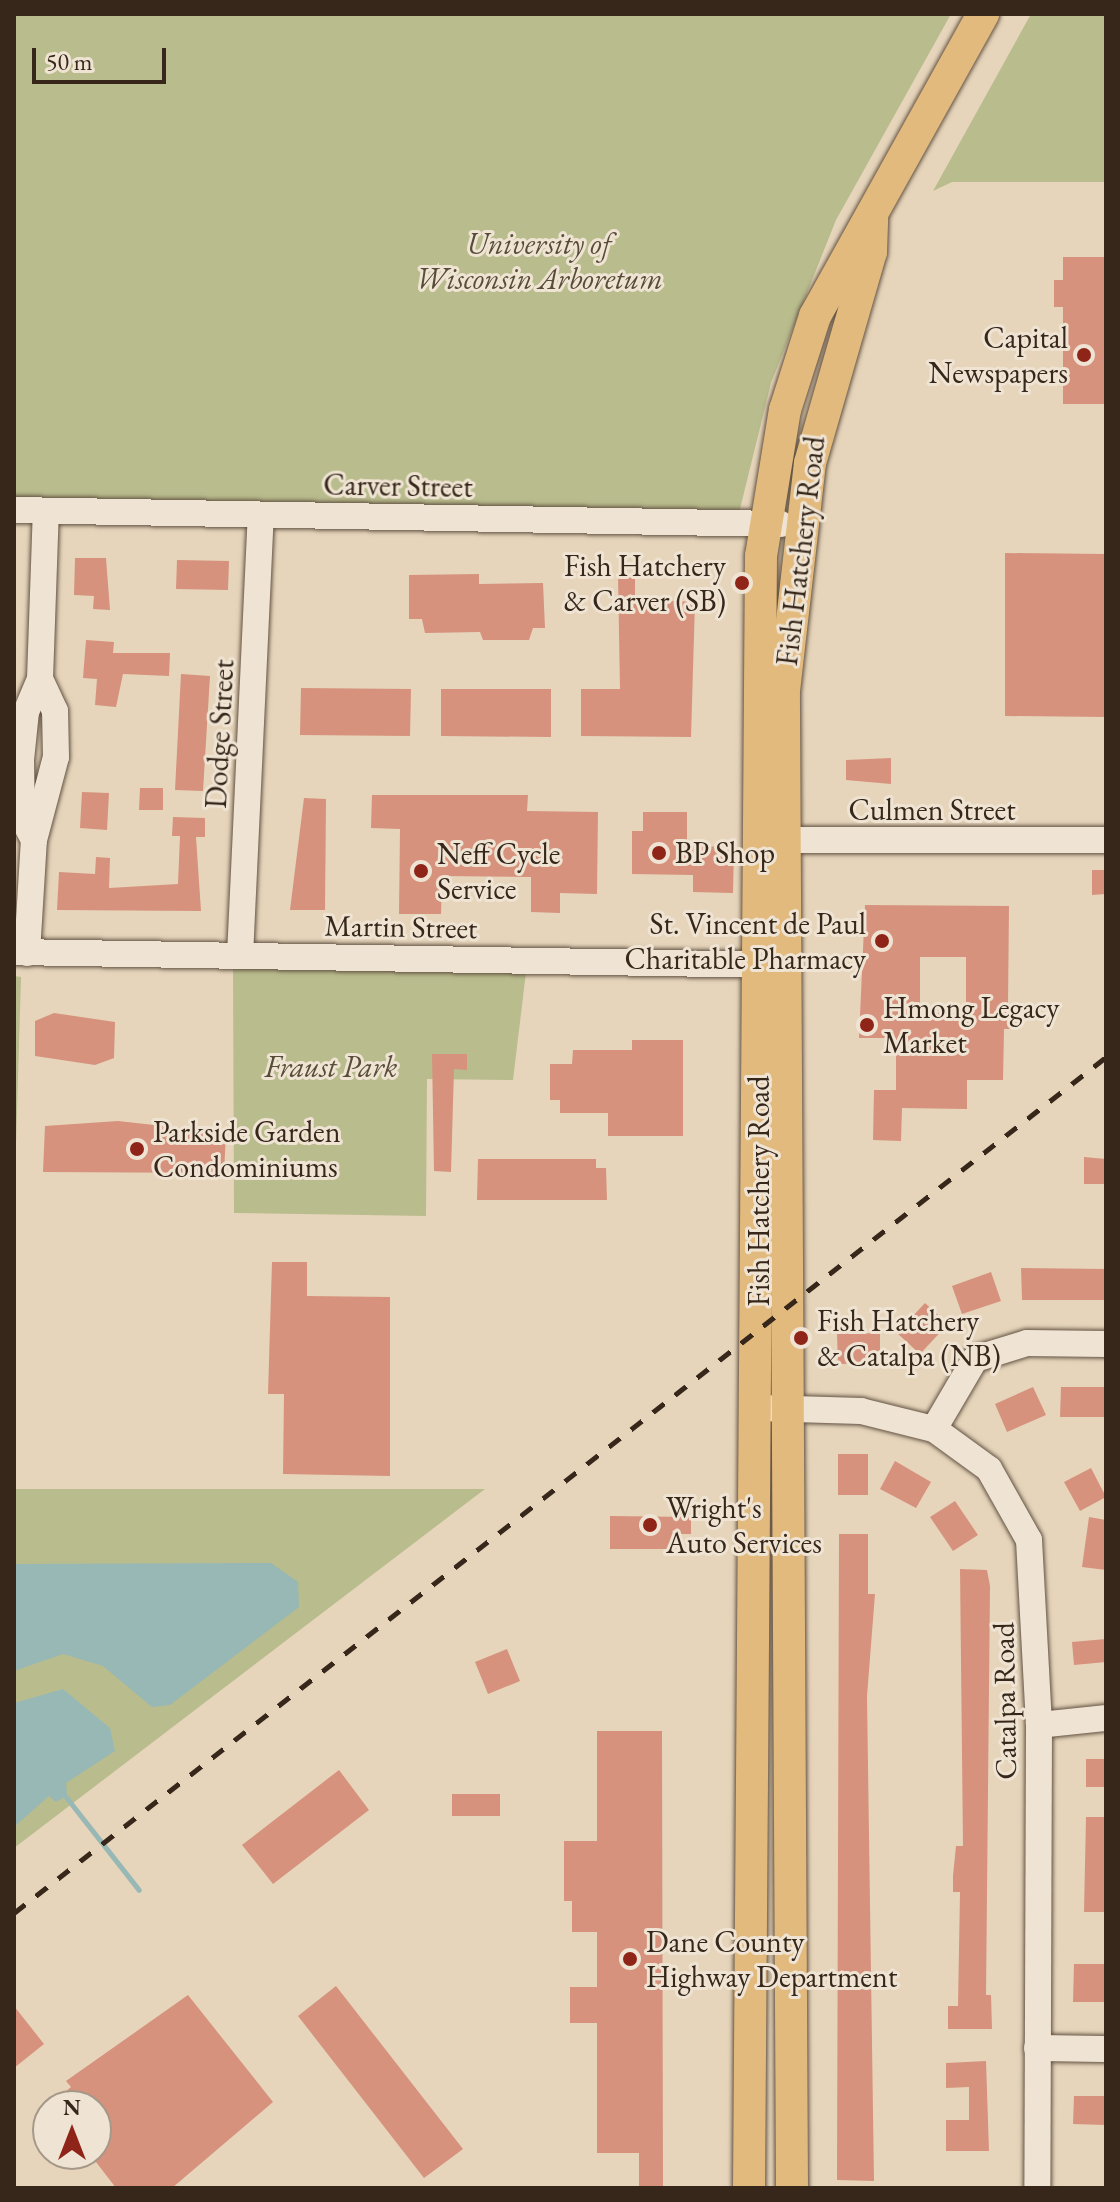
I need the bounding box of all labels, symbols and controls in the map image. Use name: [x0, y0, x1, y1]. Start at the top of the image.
scale bar: [36, 32, 170, 82]
text: 50 m: [46, 46, 93, 77]
park label: University of Wisconsin Arboretum: [415, 226, 663, 296]
place label: Capital Newspapers: [928, 320, 1068, 390]
marker: Capital Newspapers: [1075, 346, 1093, 364]
street label: Fish Hatchery Road: [769, 434, 833, 668]
street label: Carver Street: [323, 467, 473, 505]
place label: Fish Hatchery & Carver (SB): [563, 548, 726, 618]
marker: Fish Hatchery & Carver (SB): [733, 574, 751, 592]
street label: Dodge Street: [198, 659, 242, 809]
street label: Culmen Street: [848, 792, 1016, 828]
place label: BP Shop: [675, 835, 775, 871]
place label: Neff Cycle Service: [437, 836, 561, 906]
marker: BP Shop: [650, 844, 668, 862]
marker: Neff Cycle Service: [412, 862, 430, 880]
place label: St. Vincent de Paul Charitable Pharmacy: [625, 906, 866, 976]
street label: Martin Street: [324, 908, 478, 946]
marker: St. Vincent de Paul Charitable Pharmacy: [873, 932, 891, 950]
place label: Hmong Legacy Market: [883, 990, 1059, 1060]
marker: Hmong Legacy Market: [858, 1016, 876, 1034]
park label: Fraust Park: [265, 1049, 397, 1085]
street label: Fish Hatchery Road: [741, 1076, 777, 1306]
place label: Parkside Garden Condominiums: [153, 1114, 341, 1184]
marker: Parkside Garden Condominiums: [128, 1140, 146, 1158]
place label: Fish Hatchery & Catalpa (NB): [817, 1303, 1001, 1374]
marker: Fish Hatchery & Catalpa (NB): [792, 1329, 810, 1347]
place label: Wright's Auto Services: [666, 1490, 822, 1560]
marker: Wright's Auto Services: [641, 1516, 659, 1534]
street label: Catalpa Road: [986, 1622, 1024, 1780]
place label: Dane County Highway Department: [646, 1924, 897, 1994]
marker: Dane County Highway Department: [621, 1950, 639, 1968]
north arrow: [32, 2090, 112, 2170]
text: N: [63, 2093, 81, 2122]

